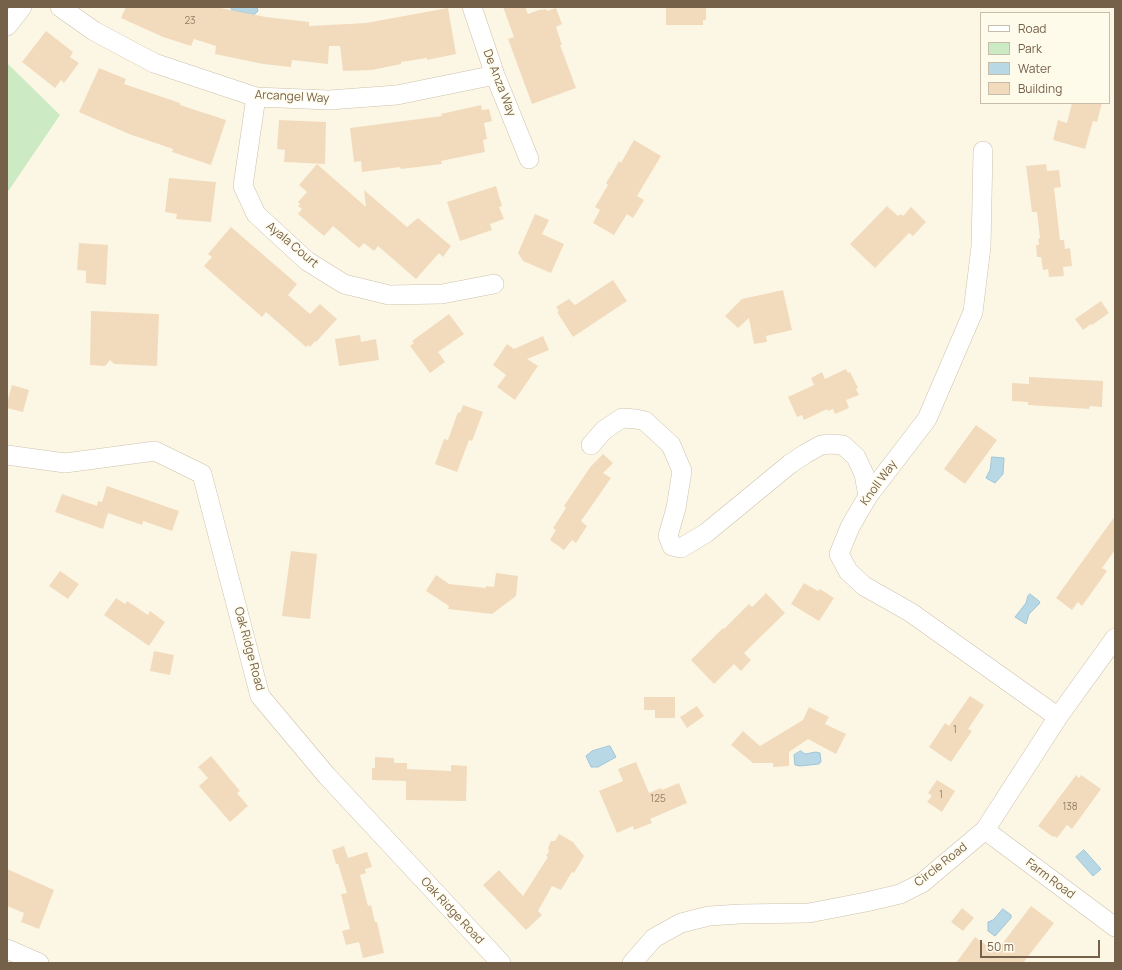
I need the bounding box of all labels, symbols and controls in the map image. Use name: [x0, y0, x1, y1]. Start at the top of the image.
legend: [980, 12, 1110, 104]
house number: 23: [184, 15, 196, 27]
text: Road: [1018, 20, 1046, 37]
text: Park: [1018, 40, 1042, 57]
street label: De Anza Way: [480, 47, 518, 119]
text: Water: [1018, 60, 1051, 77]
text: Building: [1018, 80, 1062, 97]
street label: Arcangel Way: [254, 88, 330, 106]
street label: Ayala Court: [263, 219, 321, 271]
street label: Knoll Way: [858, 457, 900, 509]
street label: Oak Ridge Road: [231, 606, 267, 692]
house number: 1: [953, 724, 957, 736]
house number: 1: [939, 789, 943, 801]
house number: 125: [650, 793, 666, 805]
house number: 138: [1062, 801, 1078, 813]
street label: Circle Road: [912, 840, 970, 890]
street label: Farm Road: [1023, 856, 1077, 902]
street label: Oak Ridge Road: [417, 875, 487, 947]
scale bar: [982, 932, 1102, 958]
text: 50 m: [987, 938, 1014, 955]

